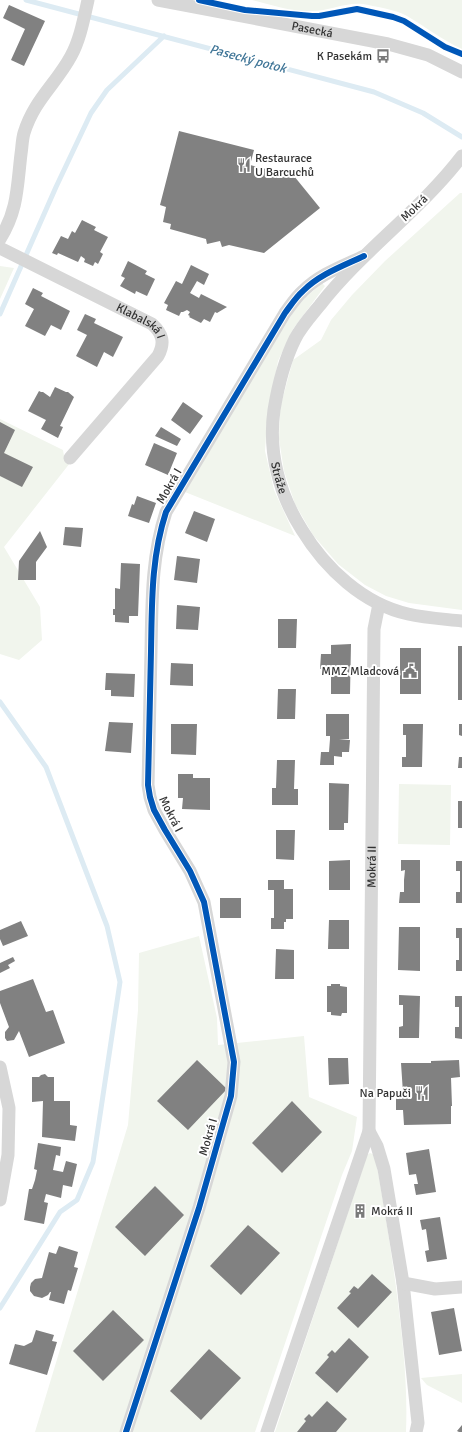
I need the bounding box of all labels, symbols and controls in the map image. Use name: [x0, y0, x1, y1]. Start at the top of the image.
street label: Pasecká: [290, 19, 334, 41]
water label: Pasecký potok: [208, 41, 289, 77]
bus stop icon: K Pasekám: [375, 48, 391, 64]
place label: K Pasekám: [317, 49, 372, 64]
place label: Restaurace U Barcuchů: [255, 151, 314, 180]
restaurant icon: Restaurace U Barcuchů: [236, 157, 252, 173]
street label: Mokrá: [397, 192, 431, 225]
street label: Klabalská I: [113, 300, 168, 341]
street label: Stráže: [267, 461, 290, 496]
street label: Mokrá I: [153, 466, 186, 507]
public building icon: MMZ Mladcová: [402, 663, 418, 679]
place label: MMZ Mladcová: [321, 664, 399, 679]
street label: Mokrá I: [155, 794, 186, 835]
street label: Mokrá II: [364, 846, 380, 888]
restaurant icon: Na Papuči: [414, 1085, 430, 1101]
place label: Na Papuči: [360, 1086, 411, 1101]
street label: Mokrá I: [196, 1117, 221, 1158]
building icon: Mokrá II: [352, 1203, 368, 1219]
place label: Mokrá II: [371, 1204, 413, 1219]

